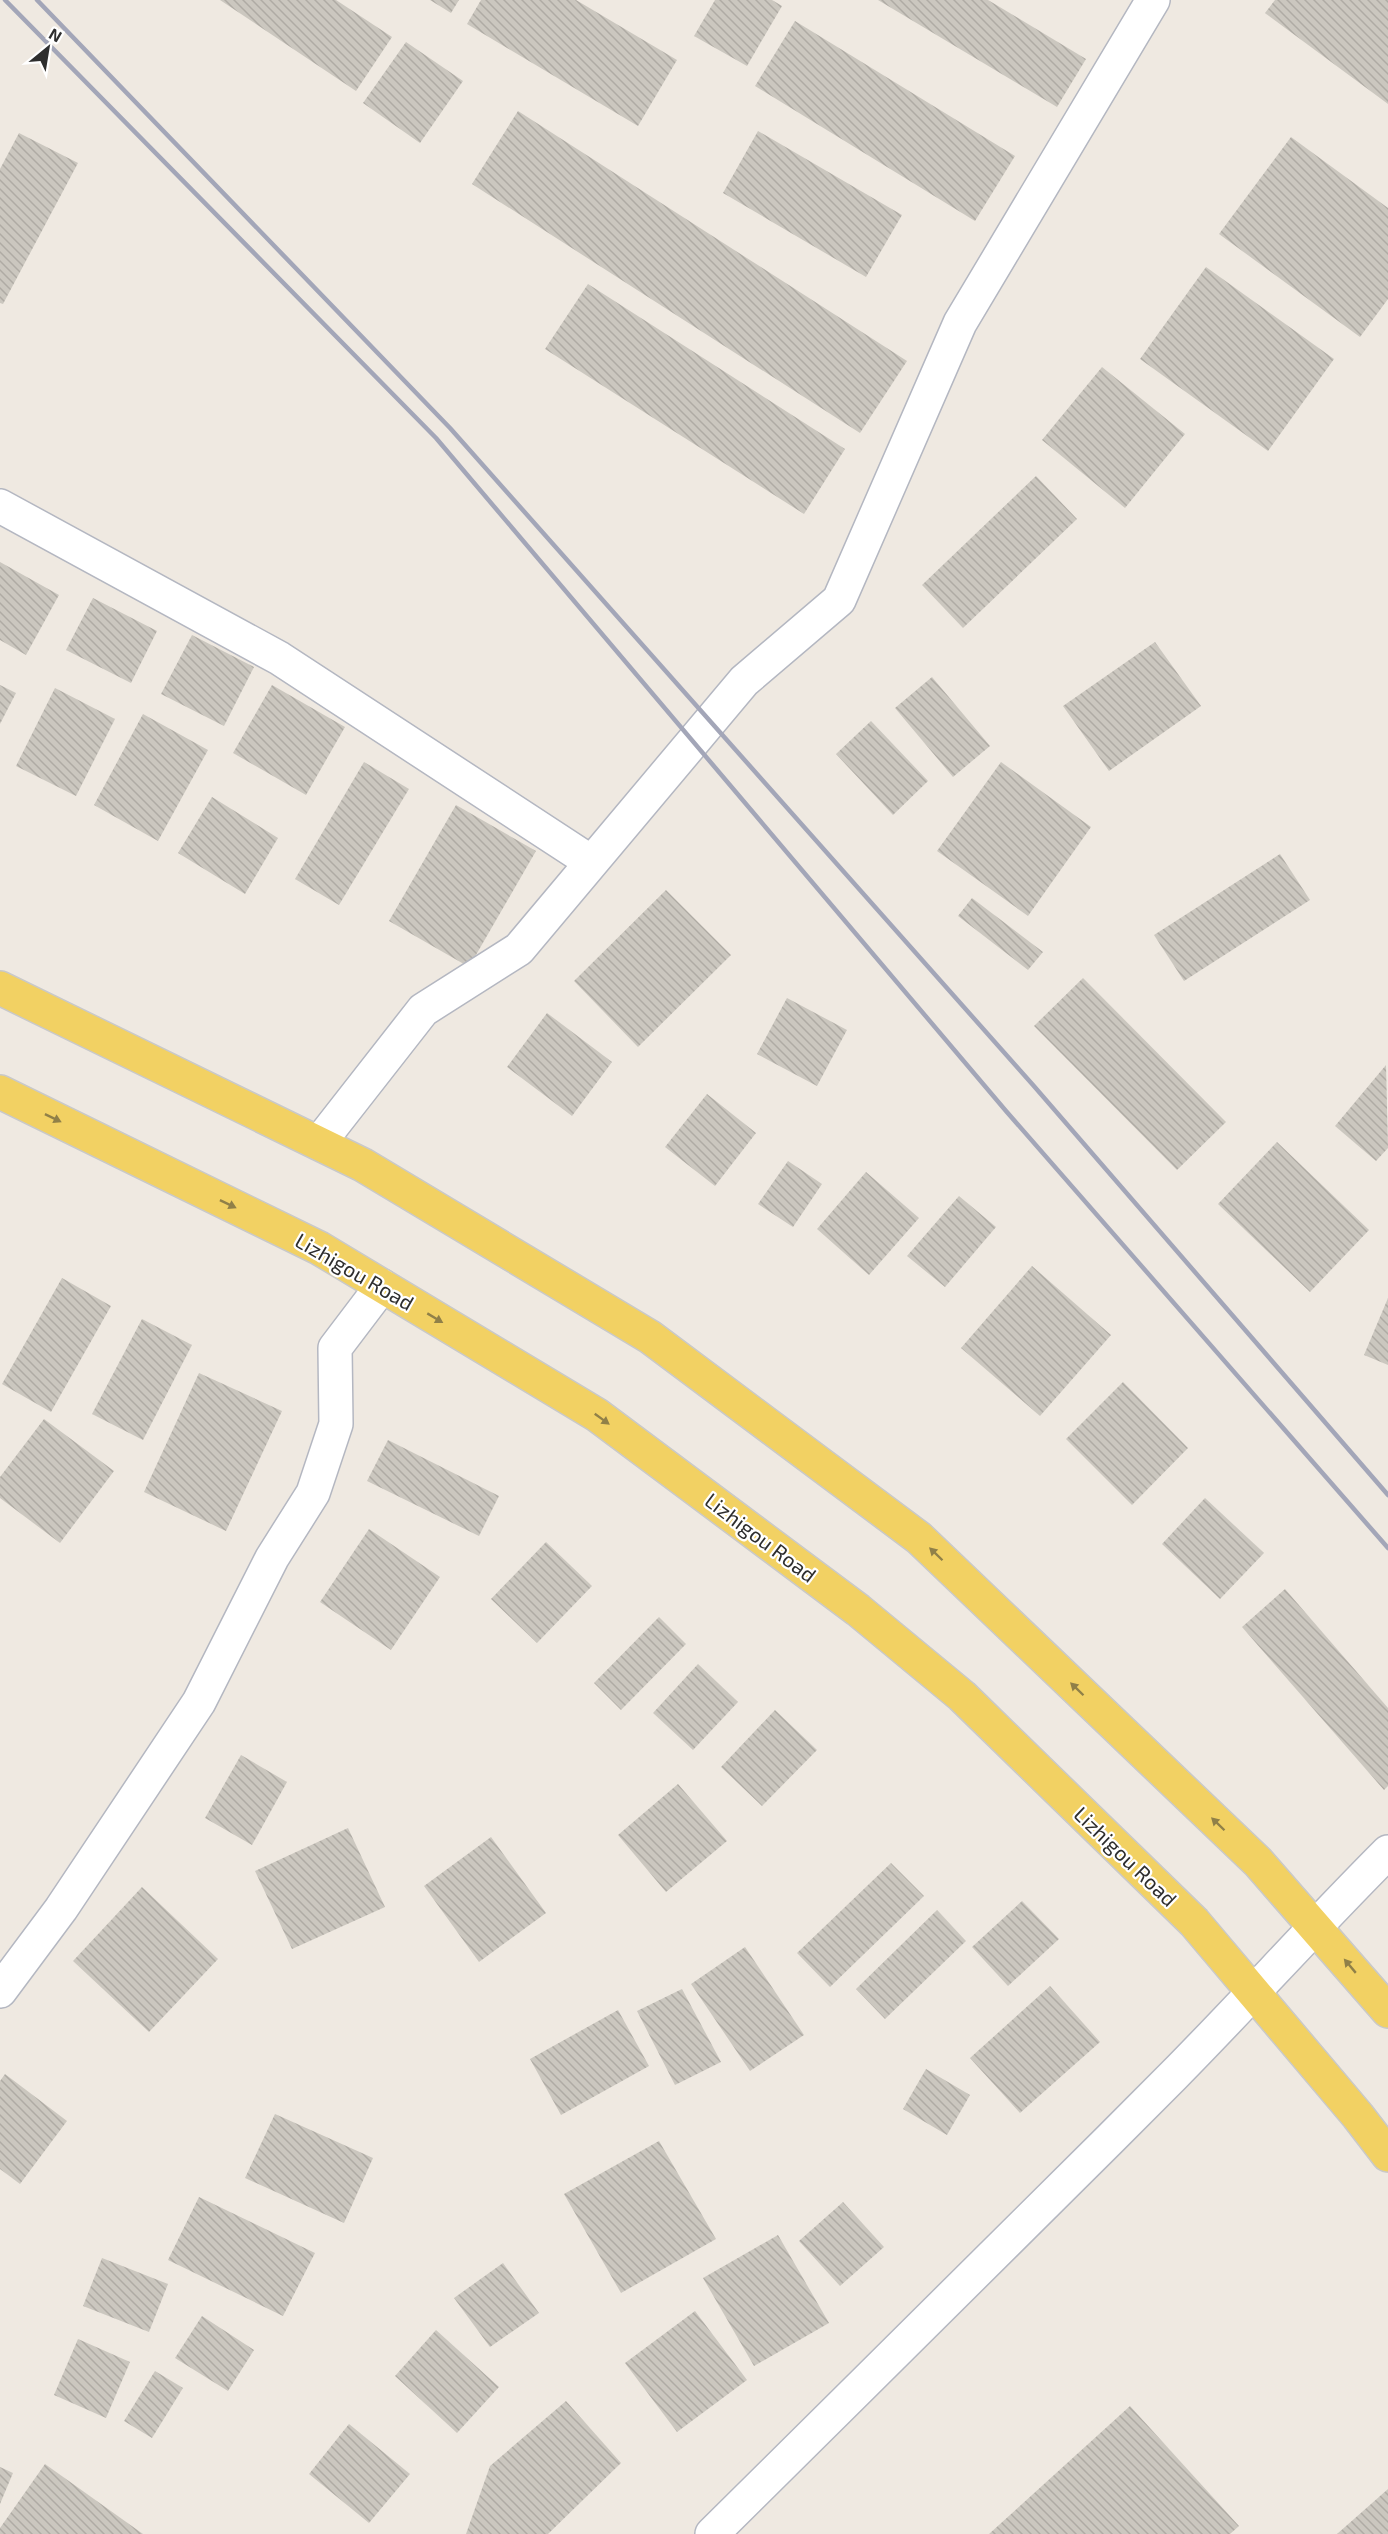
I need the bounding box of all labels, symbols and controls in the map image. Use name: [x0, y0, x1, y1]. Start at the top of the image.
north arrow: [18, 18, 78, 78]
text: N: [46, 23, 66, 46]
one-way arrow: [44, 1113, 61, 1122]
one-way arrow: [219, 1199, 236, 1208]
street label: Lizhigou Road: [291, 1227, 419, 1315]
one-way arrow: [427, 1312, 443, 1323]
one-way arrow: [593, 1413, 609, 1425]
street label: Lizhigou Road: [700, 1487, 822, 1587]
one-way arrow: [928, 1547, 943, 1561]
one-way arrow: [1069, 1682, 1084, 1696]
street label: Lizhigou Road: [1070, 1801, 1182, 1911]
one-way arrow: [1211, 1817, 1225, 1831]
one-way arrow: [1344, 1959, 1357, 1974]

